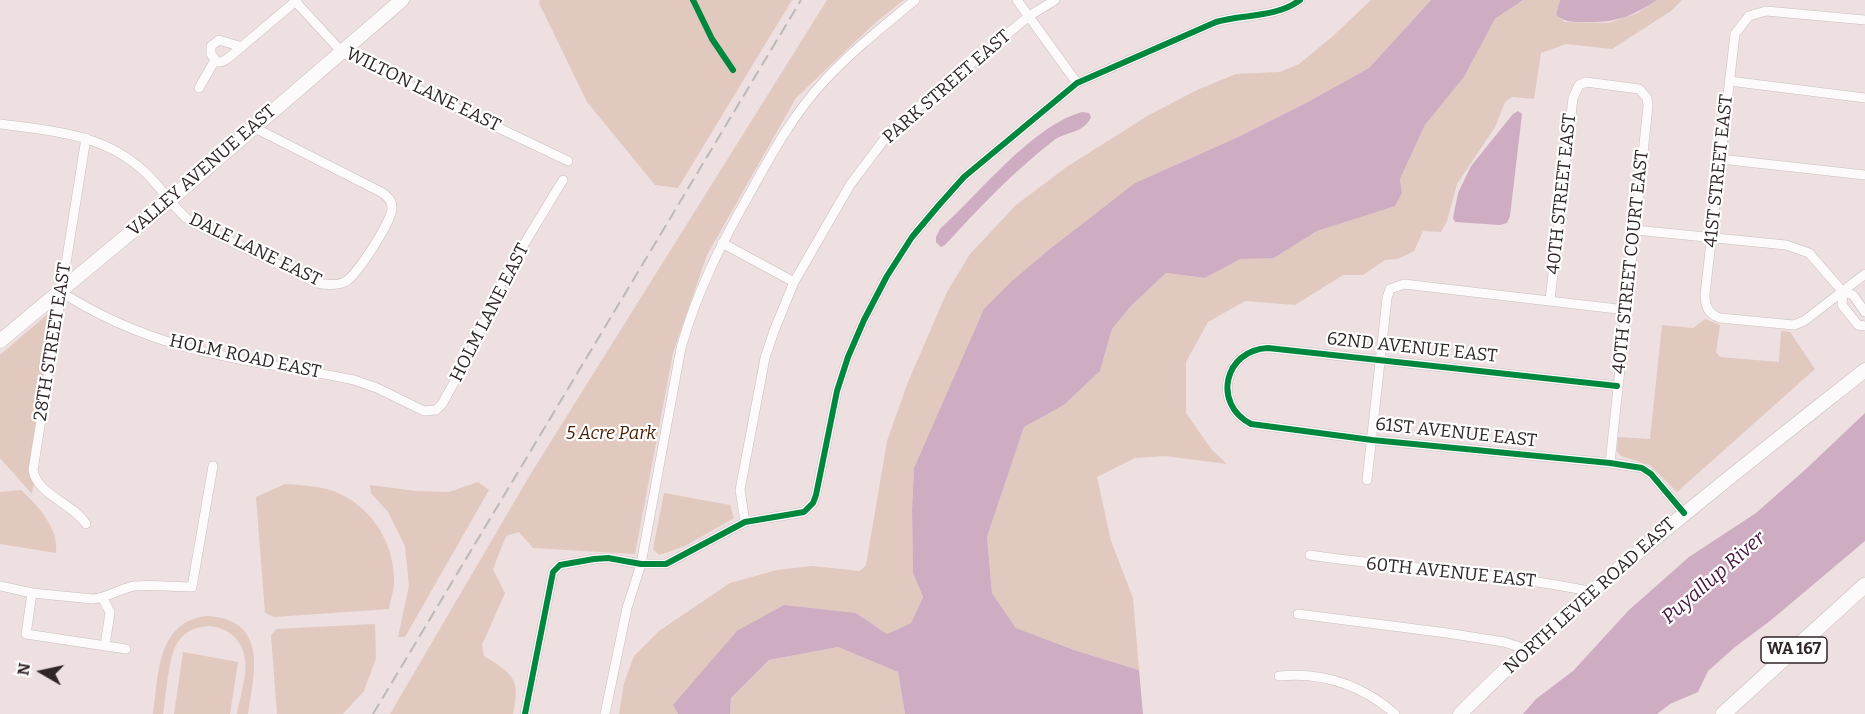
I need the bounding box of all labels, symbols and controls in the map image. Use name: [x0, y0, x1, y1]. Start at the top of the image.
street label: PARK STREET EAST: [879, 26, 1015, 148]
street label: WILTON LANE EAST: [342, 43, 504, 137]
street label: 41ST STREET EAST: [1700, 93, 1738, 249]
street label: VALLEY AVENUE EAST: [123, 101, 281, 241]
street label: 40TH STREET EAST: [1543, 112, 1581, 276]
street label: 40TH STREET COURT EAST: [1608, 149, 1654, 375]
street label: DALE LANE EAST: [185, 209, 325, 291]
street label: HOLM LANE EAST: [446, 240, 534, 386]
street label: 28TH STREET EAST: [30, 261, 76, 423]
street label: 62ND AVENUE EAST: [1326, 328, 1498, 368]
street label: HOLM ROAD EAST: [167, 330, 323, 384]
street label: 61ST AVENUE EAST: [1374, 414, 1538, 452]
park label: 5 Acre Park: [566, 423, 656, 445]
street label: NORTH LEVEE ROAD EAST: [1500, 513, 1680, 679]
water label: Puyallup River: [1657, 527, 1771, 629]
street label: 60TH AVENUE EAST: [1365, 553, 1537, 593]
road number: WA 167: [1761, 637, 1827, 663]
north arrow: [12, 642, 72, 702]
text: N: [13, 662, 34, 677]

